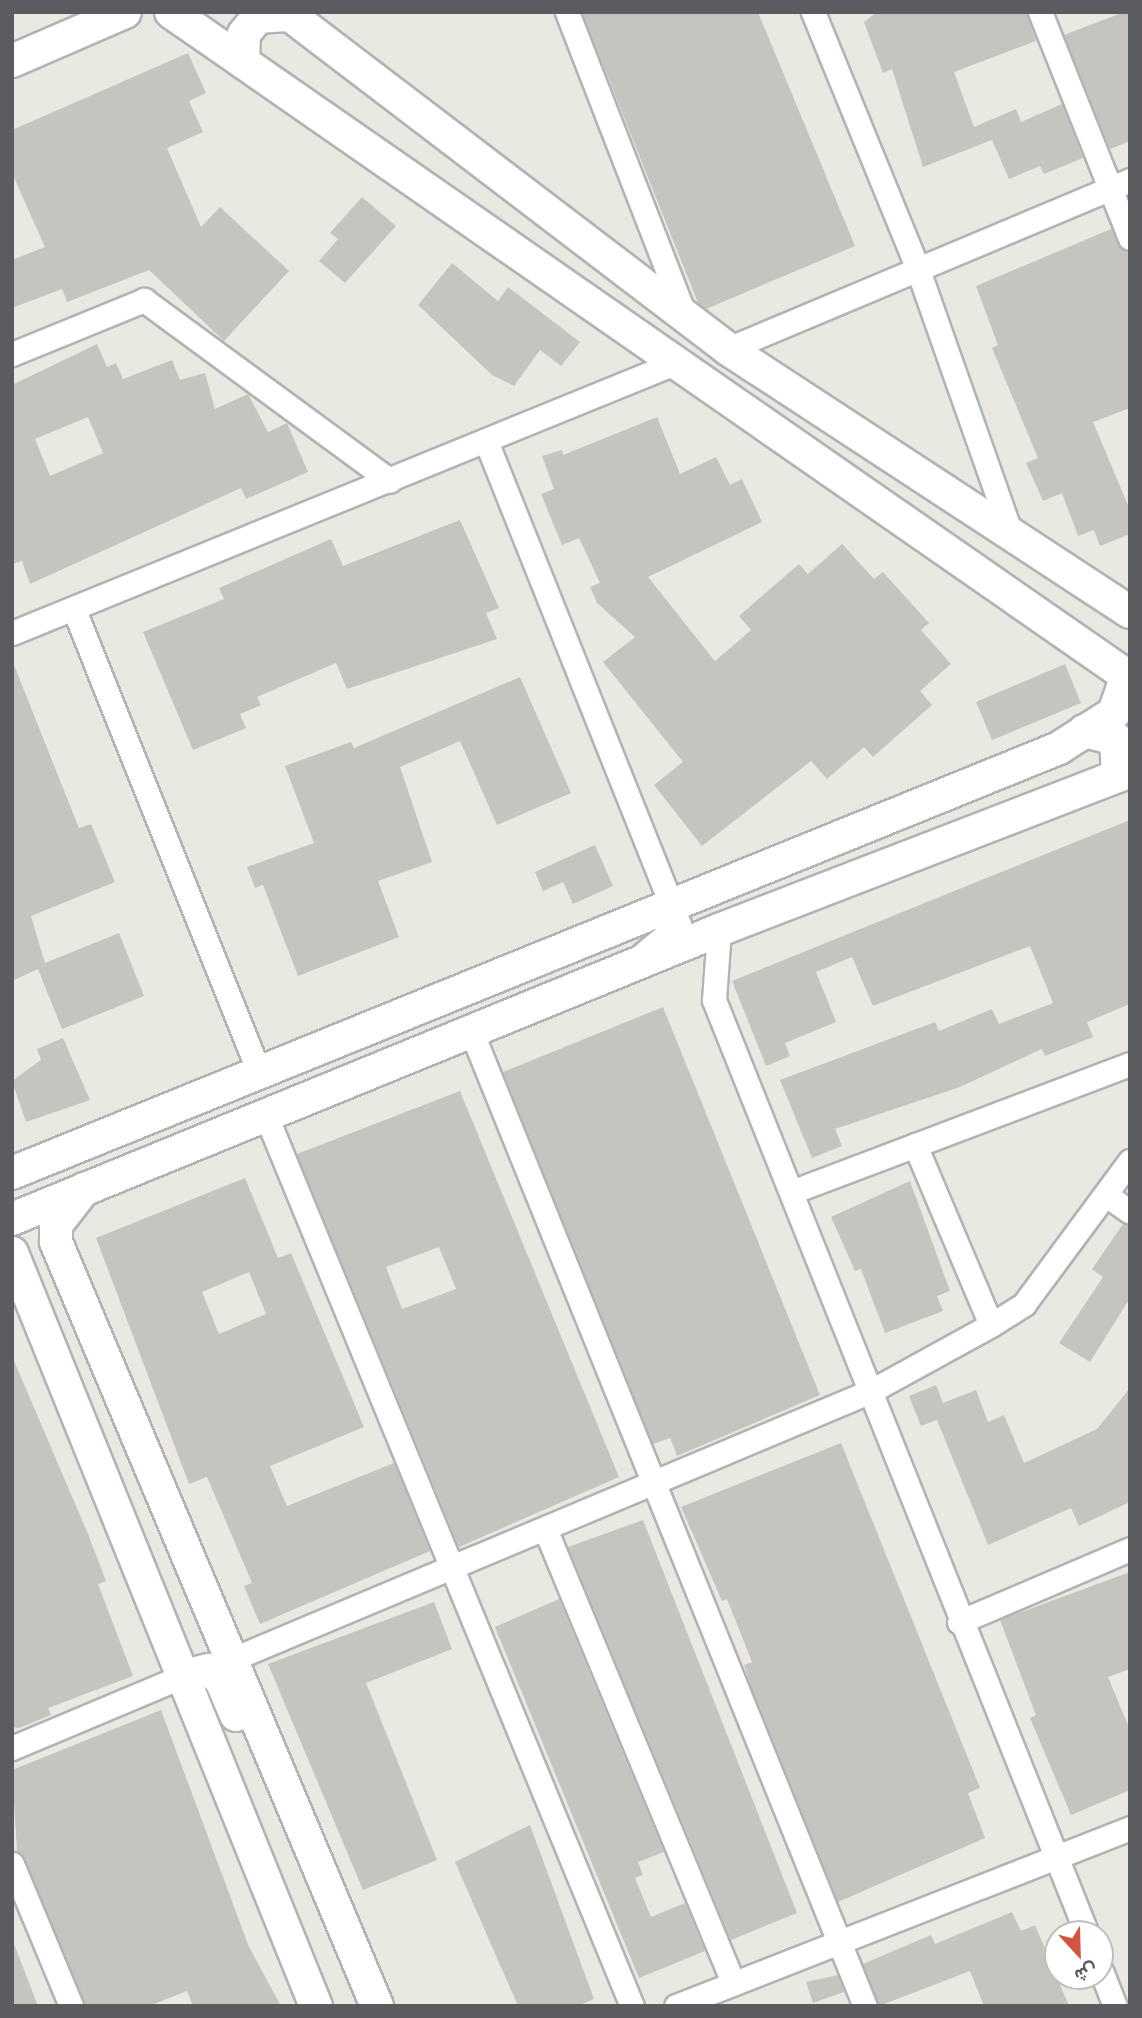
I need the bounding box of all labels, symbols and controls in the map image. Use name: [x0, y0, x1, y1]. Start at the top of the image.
north arrow: [1044, 1920, 1114, 1990]
text: ش: [1071, 1958, 1101, 1988]

